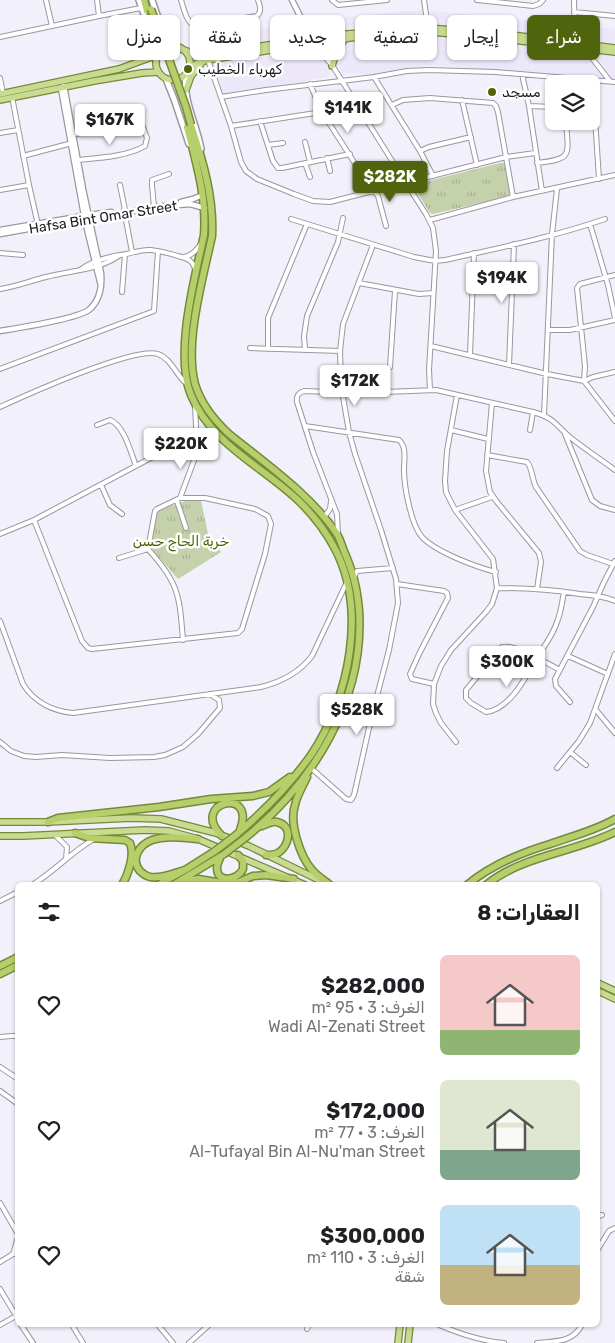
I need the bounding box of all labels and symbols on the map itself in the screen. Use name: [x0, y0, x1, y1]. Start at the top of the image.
place label: كهرباء الخطيب: [198, 61, 283, 78]
marker: كهرباء الخطيب: [182, 63, 194, 75]
place label: مسجد: [502, 84, 541, 101]
marker: مسجد: [486, 86, 498, 98]
pin: $141K: [313, 92, 383, 134]
pin: $167K: [75, 104, 145, 146]
pin: $282K: [355, 160, 425, 203]
street label: Hafsa Bint Omar Street: [28, 197, 179, 238]
pin: $194K: [467, 262, 537, 304]
pin: $172K: [320, 364, 390, 407]
pin: $220K: [146, 428, 216, 470]
park label: خربة الحاج حسن: [133, 533, 230, 552]
pin: $300K: [472, 646, 542, 688]
pin: $528K: [322, 694, 392, 736]

